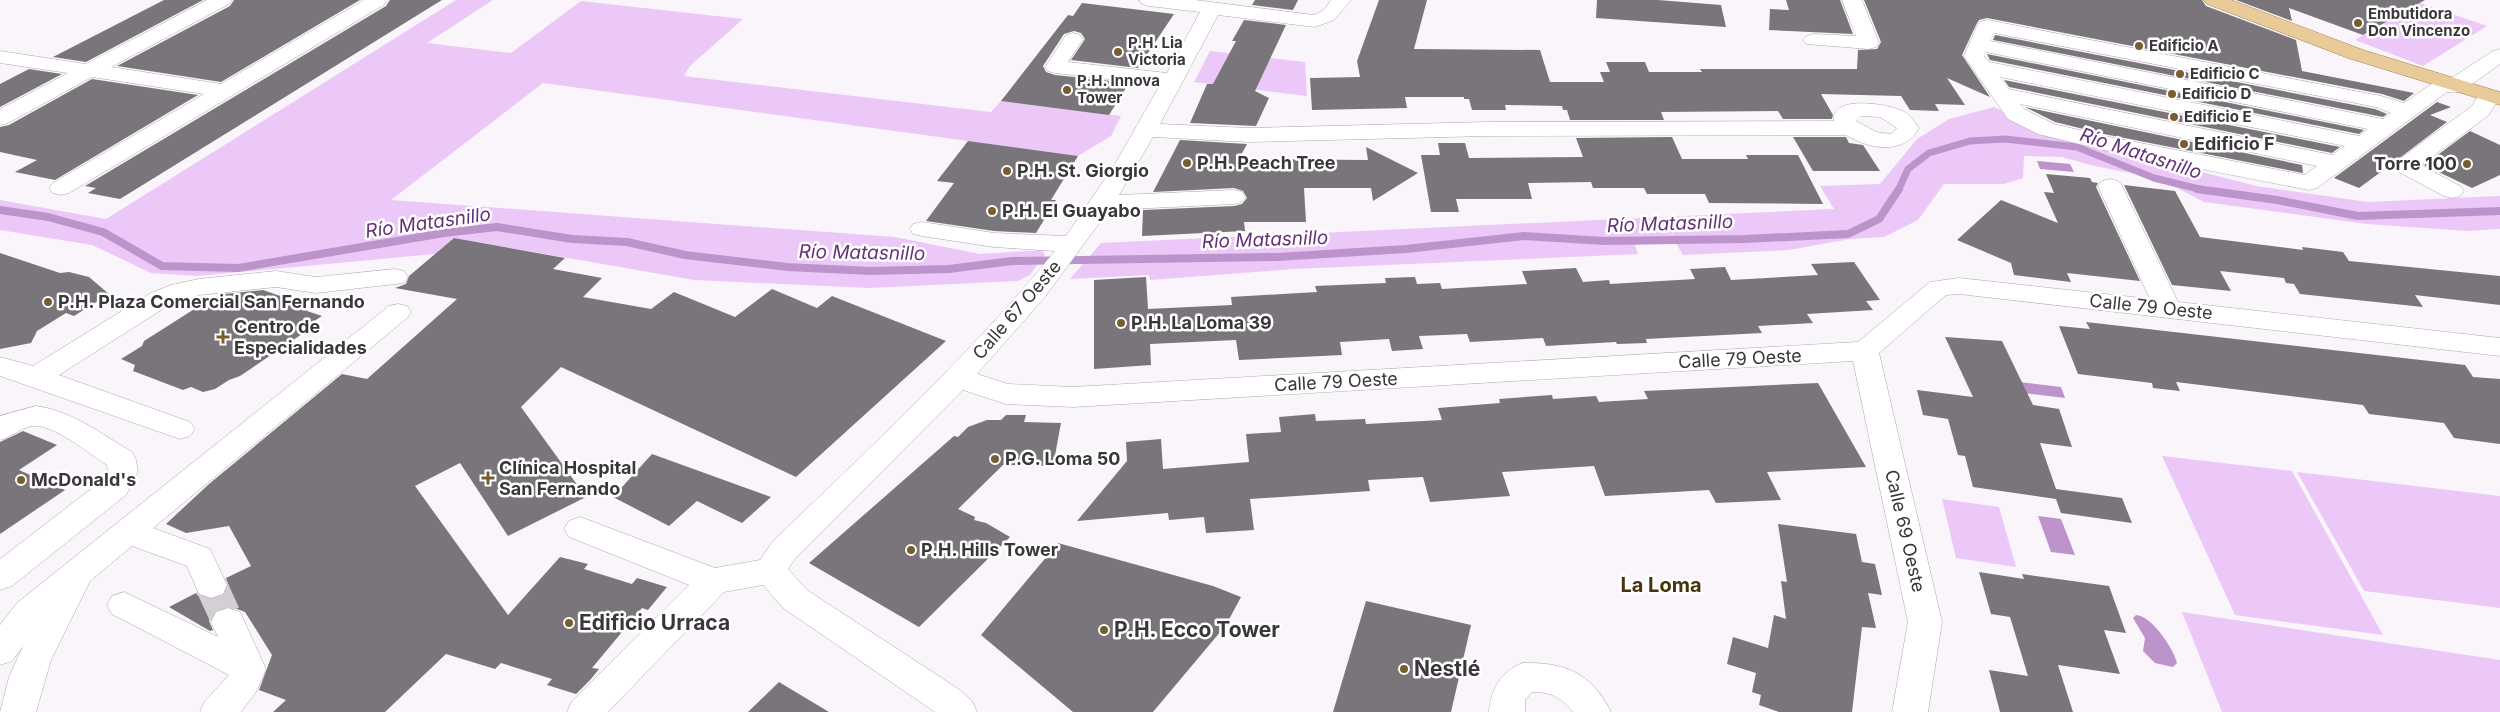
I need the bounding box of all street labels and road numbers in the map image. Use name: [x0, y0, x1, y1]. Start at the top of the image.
street label: Calle 67 Oeste: [968, 256, 1065, 363]
street label: Calle 79 Oeste: [2088, 290, 2214, 323]
street label: Calle 79 Oeste: [1678, 345, 1802, 372]
street label: Calle 79 Oeste: [1274, 368, 1398, 395]
street label: Calle 69 Oeste: [1881, 468, 1930, 594]

